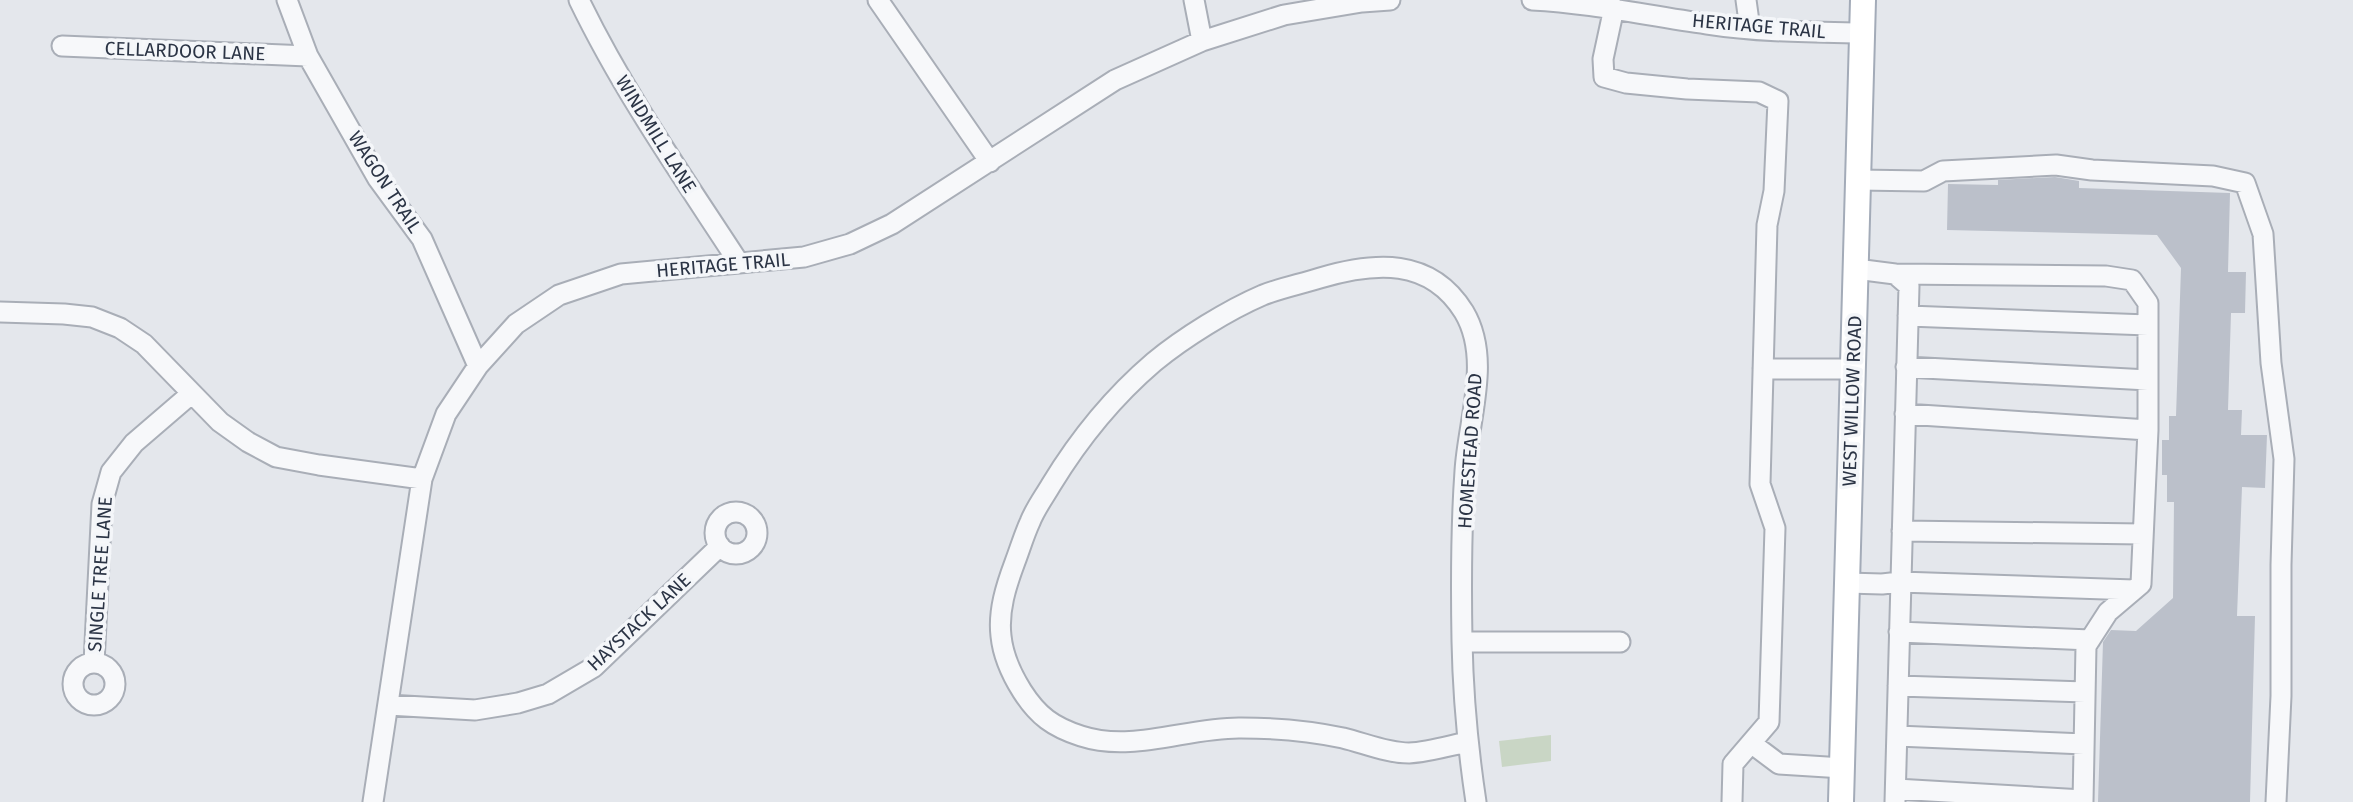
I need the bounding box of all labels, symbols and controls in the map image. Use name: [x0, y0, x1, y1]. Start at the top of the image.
street label: HERITAGE TRAIL: [1691, 9, 1827, 43]
street label: CELLARDOOR LANE: [104, 37, 266, 65]
street label: WINDMILL LANE: [611, 71, 701, 197]
street label: WAGON TRAIL: [344, 127, 427, 238]
street label: HERITAGE TRAIL: [655, 248, 791, 282]
street label: WEST WILLOW ROAD: [1838, 315, 1866, 487]
street label: HOMESTEAD ROAD: [1453, 372, 1487, 530]
street label: SINGLE TREE LANE: [83, 496, 117, 652]
street label: HAYSTACK LANE: [583, 568, 695, 676]

